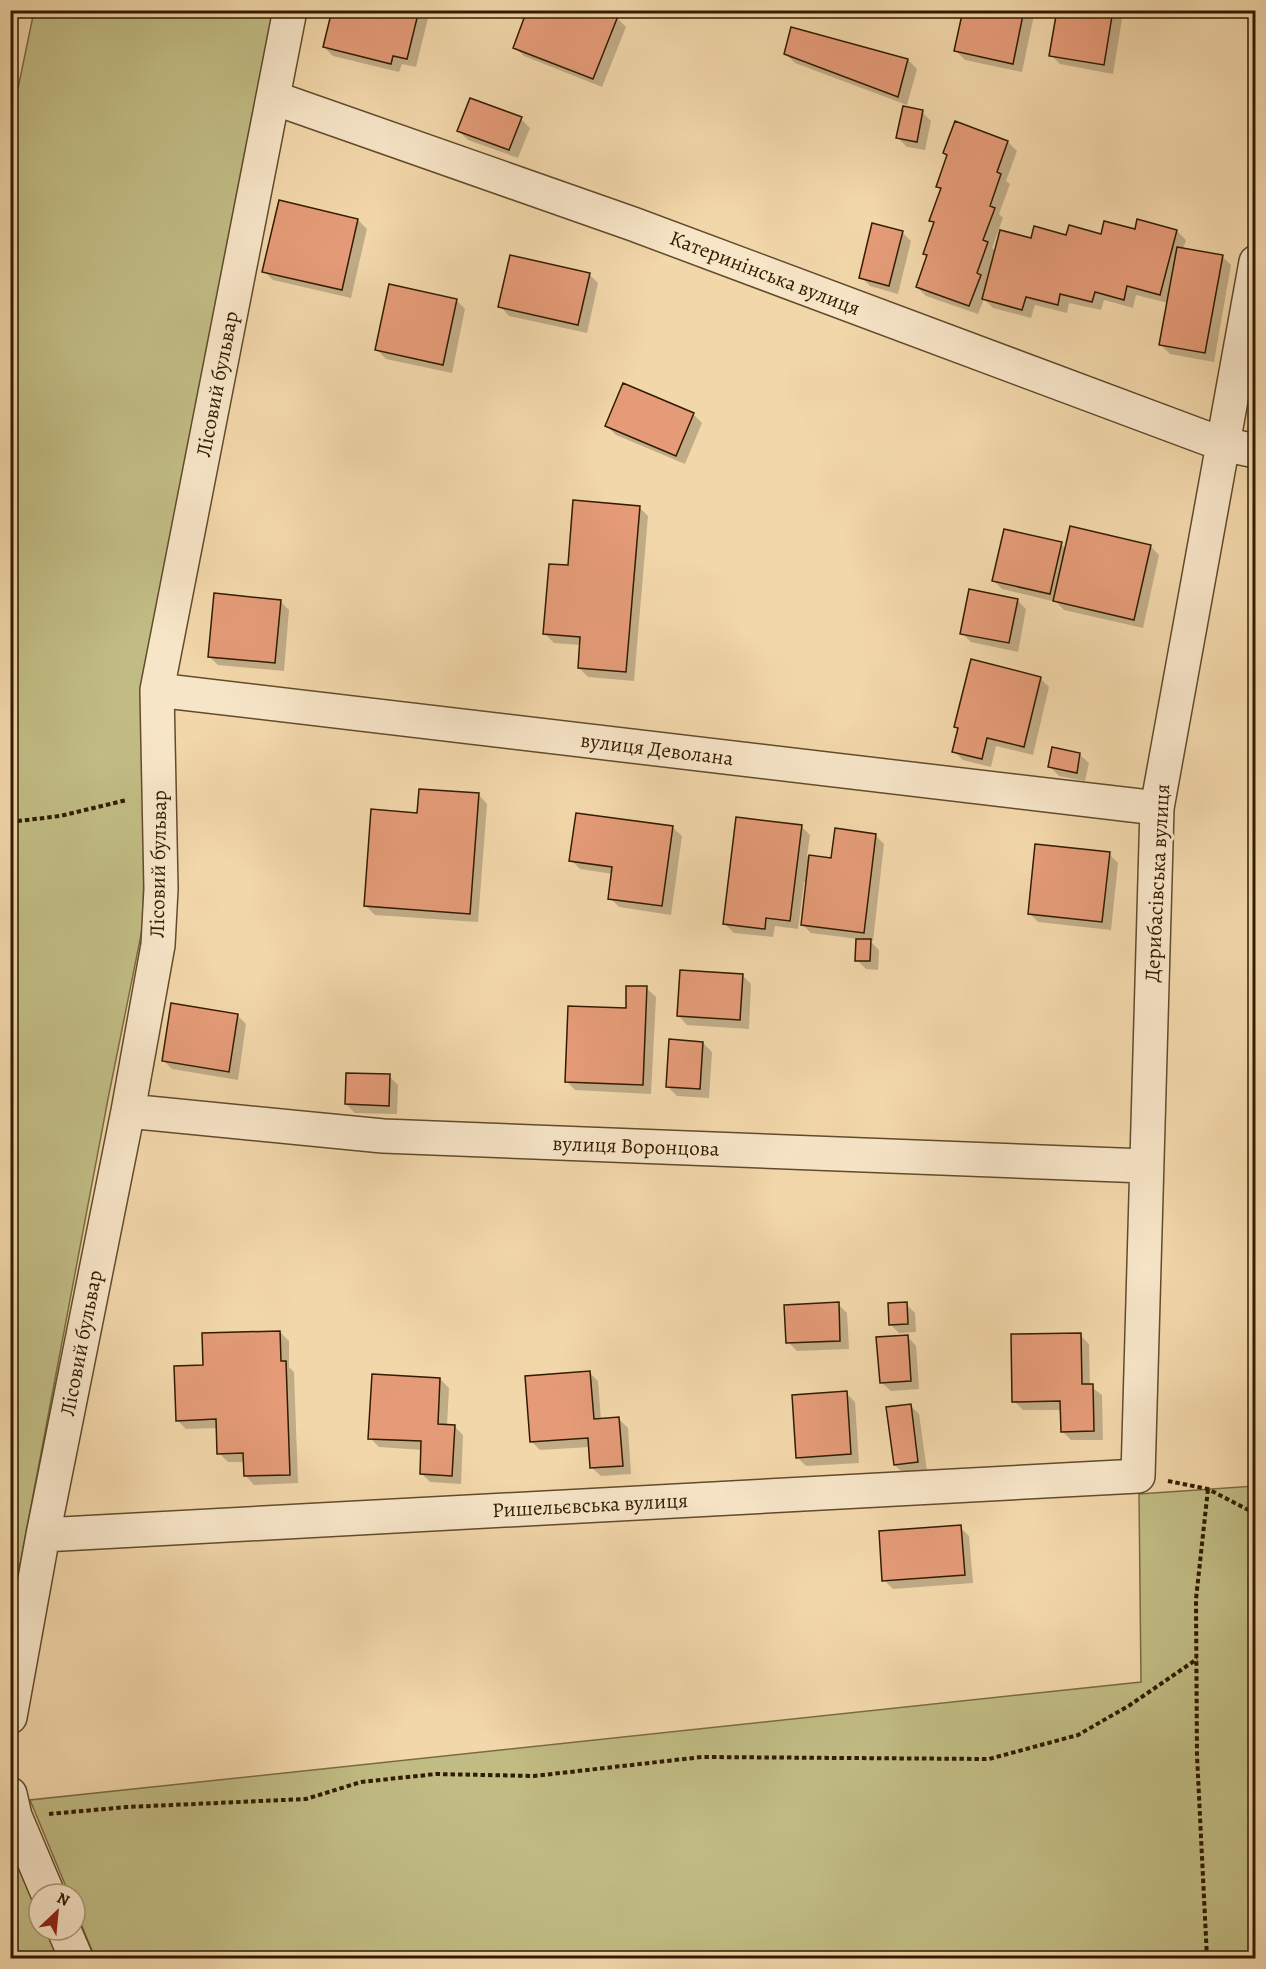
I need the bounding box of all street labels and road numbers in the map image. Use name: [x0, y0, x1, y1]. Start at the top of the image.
street label: Катеринінська вулиця: [666, 224, 864, 322]
street label: Лісовий бульвар: [189, 309, 245, 459]
street label: вулиця Деволана: [579, 726, 735, 772]
street label: Дерибасівська вулиця: [1138, 783, 1176, 983]
street label: Лісовий бульвар: [143, 790, 173, 938]
street label: вулиця Воронцова: [552, 1129, 720, 1163]
street label: Лісовий бульвар: [53, 1268, 109, 1418]
street label: Ришельєвська вулиця: [491, 1486, 689, 1524]

